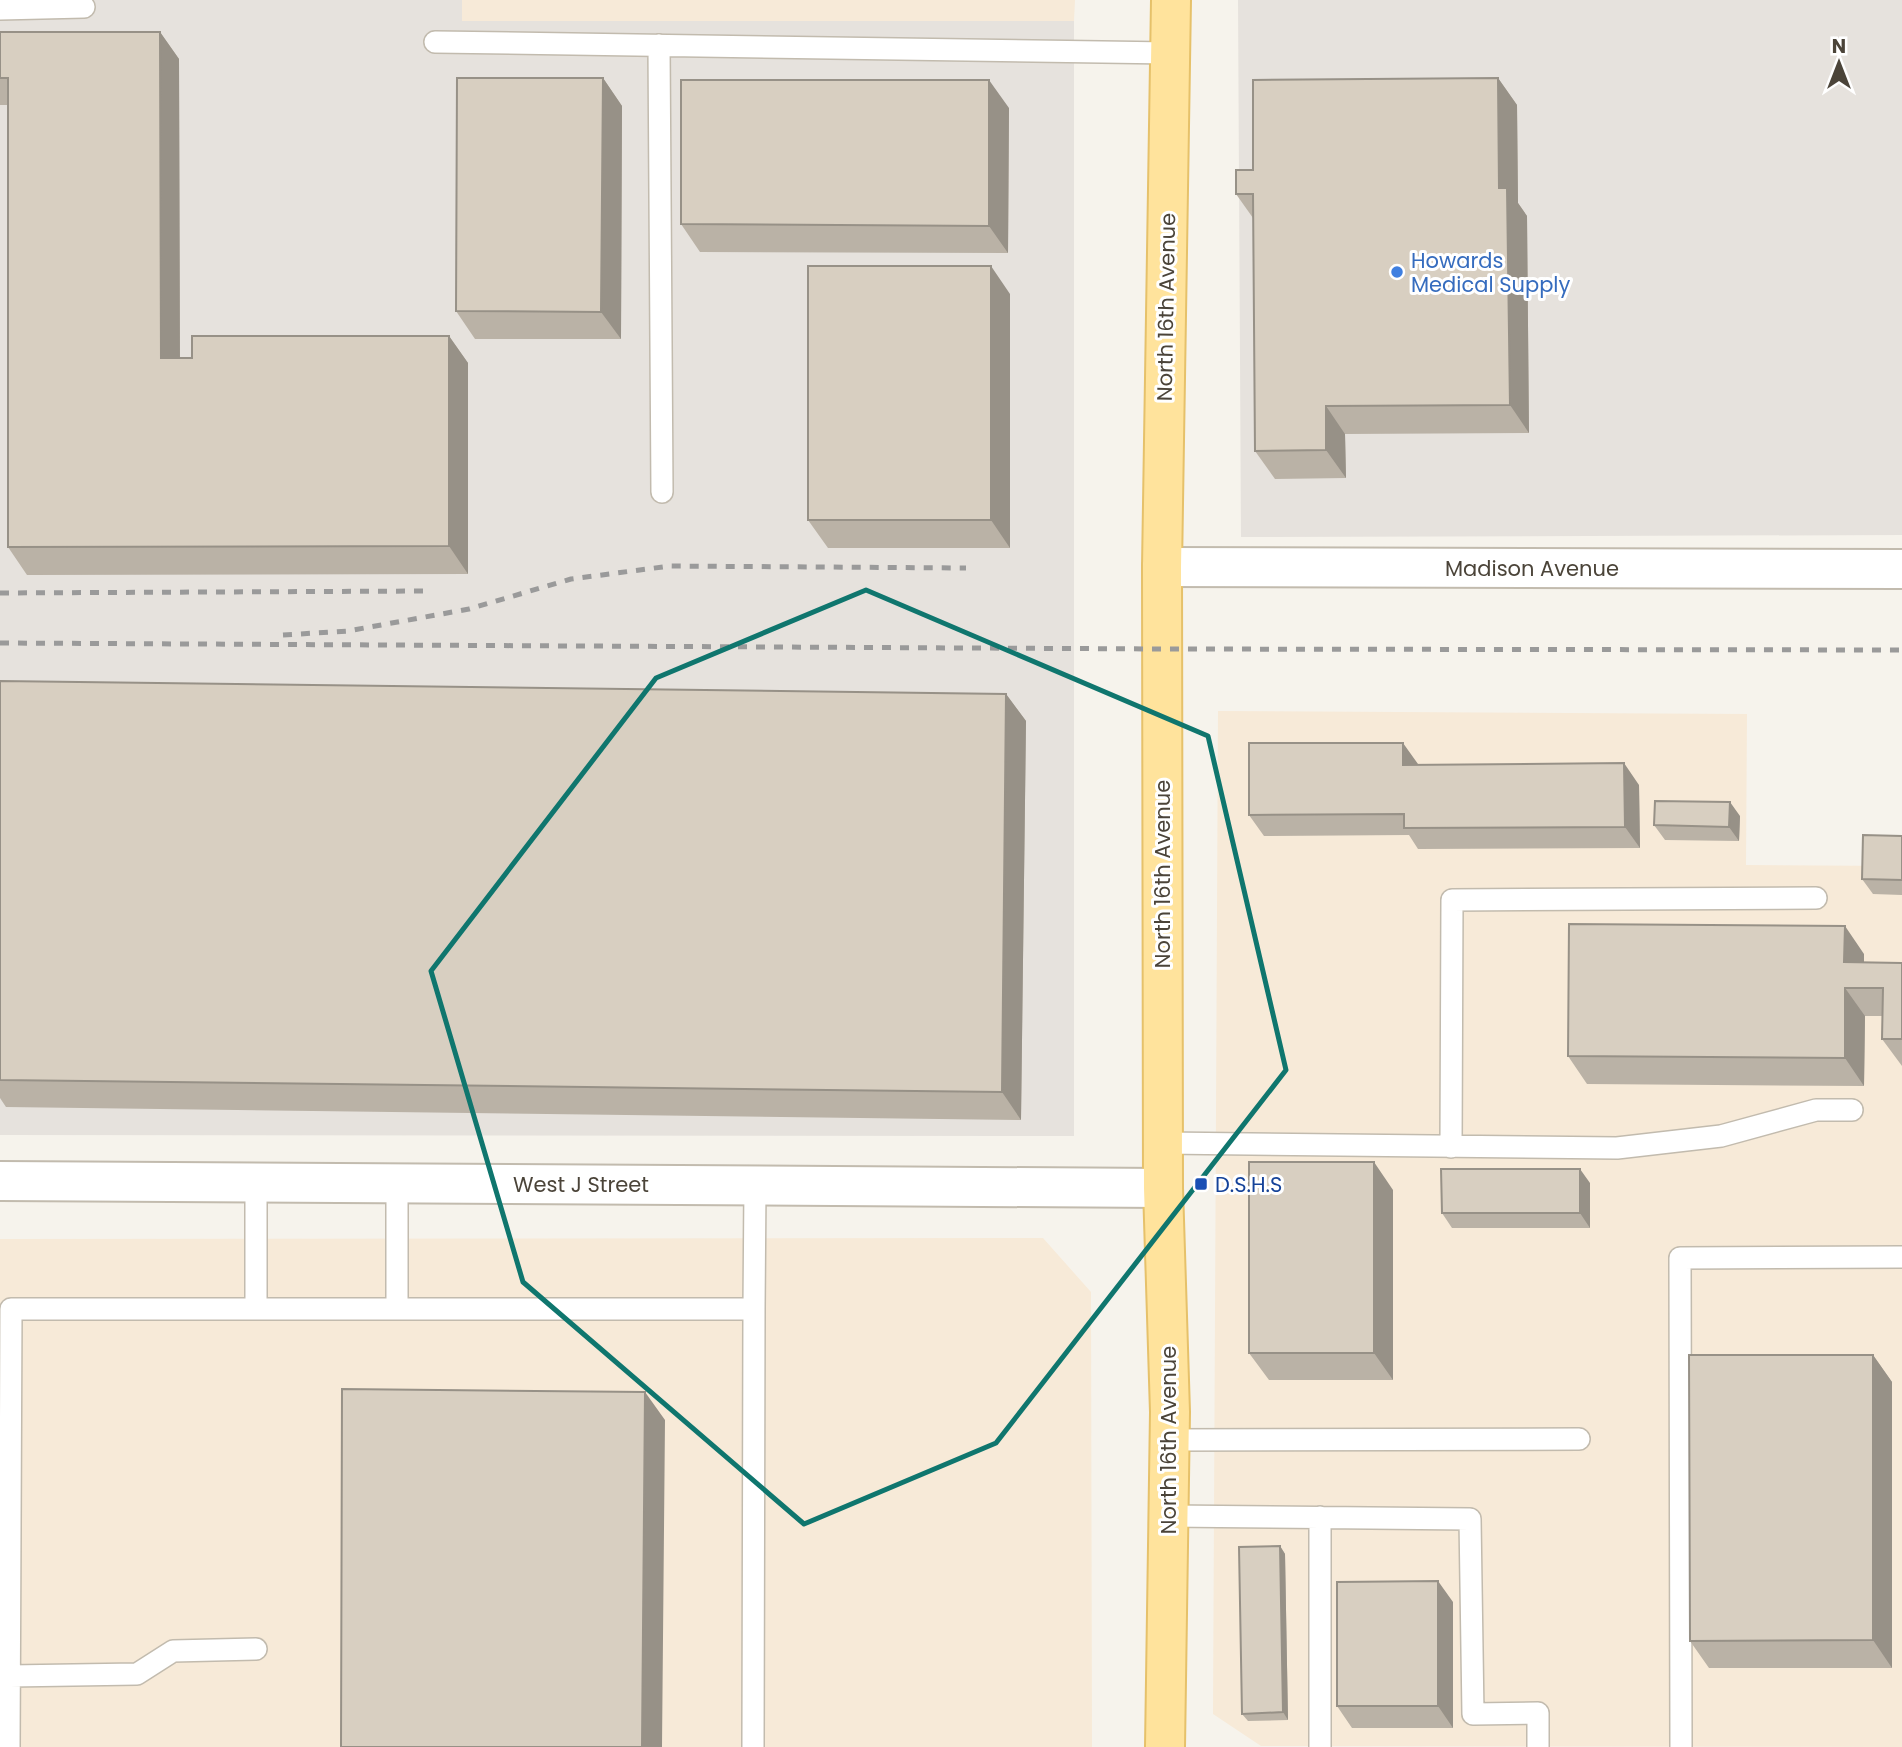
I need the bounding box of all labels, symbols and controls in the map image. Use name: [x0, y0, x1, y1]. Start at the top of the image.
north arrow: [1804, 28, 1874, 98]
text: N: [1832, 33, 1846, 60]
street label: North 16th Avenue: [1150, 213, 1182, 401]
place label: Howards Medical Supply: [1411, 246, 1571, 299]
marker: Howards Medical Supply: [1389, 264, 1405, 280]
street label: Madison Avenue: [1445, 554, 1619, 583]
street label: North 16th Avenue: [1148, 780, 1177, 968]
street label: West J Street: [513, 1170, 649, 1199]
place label: D.S.H.S: [1215, 1170, 1282, 1199]
marker: D.S.H.S: [1193, 1176, 1209, 1192]
street label: North 16th Avenue: [1154, 1346, 1183, 1534]

